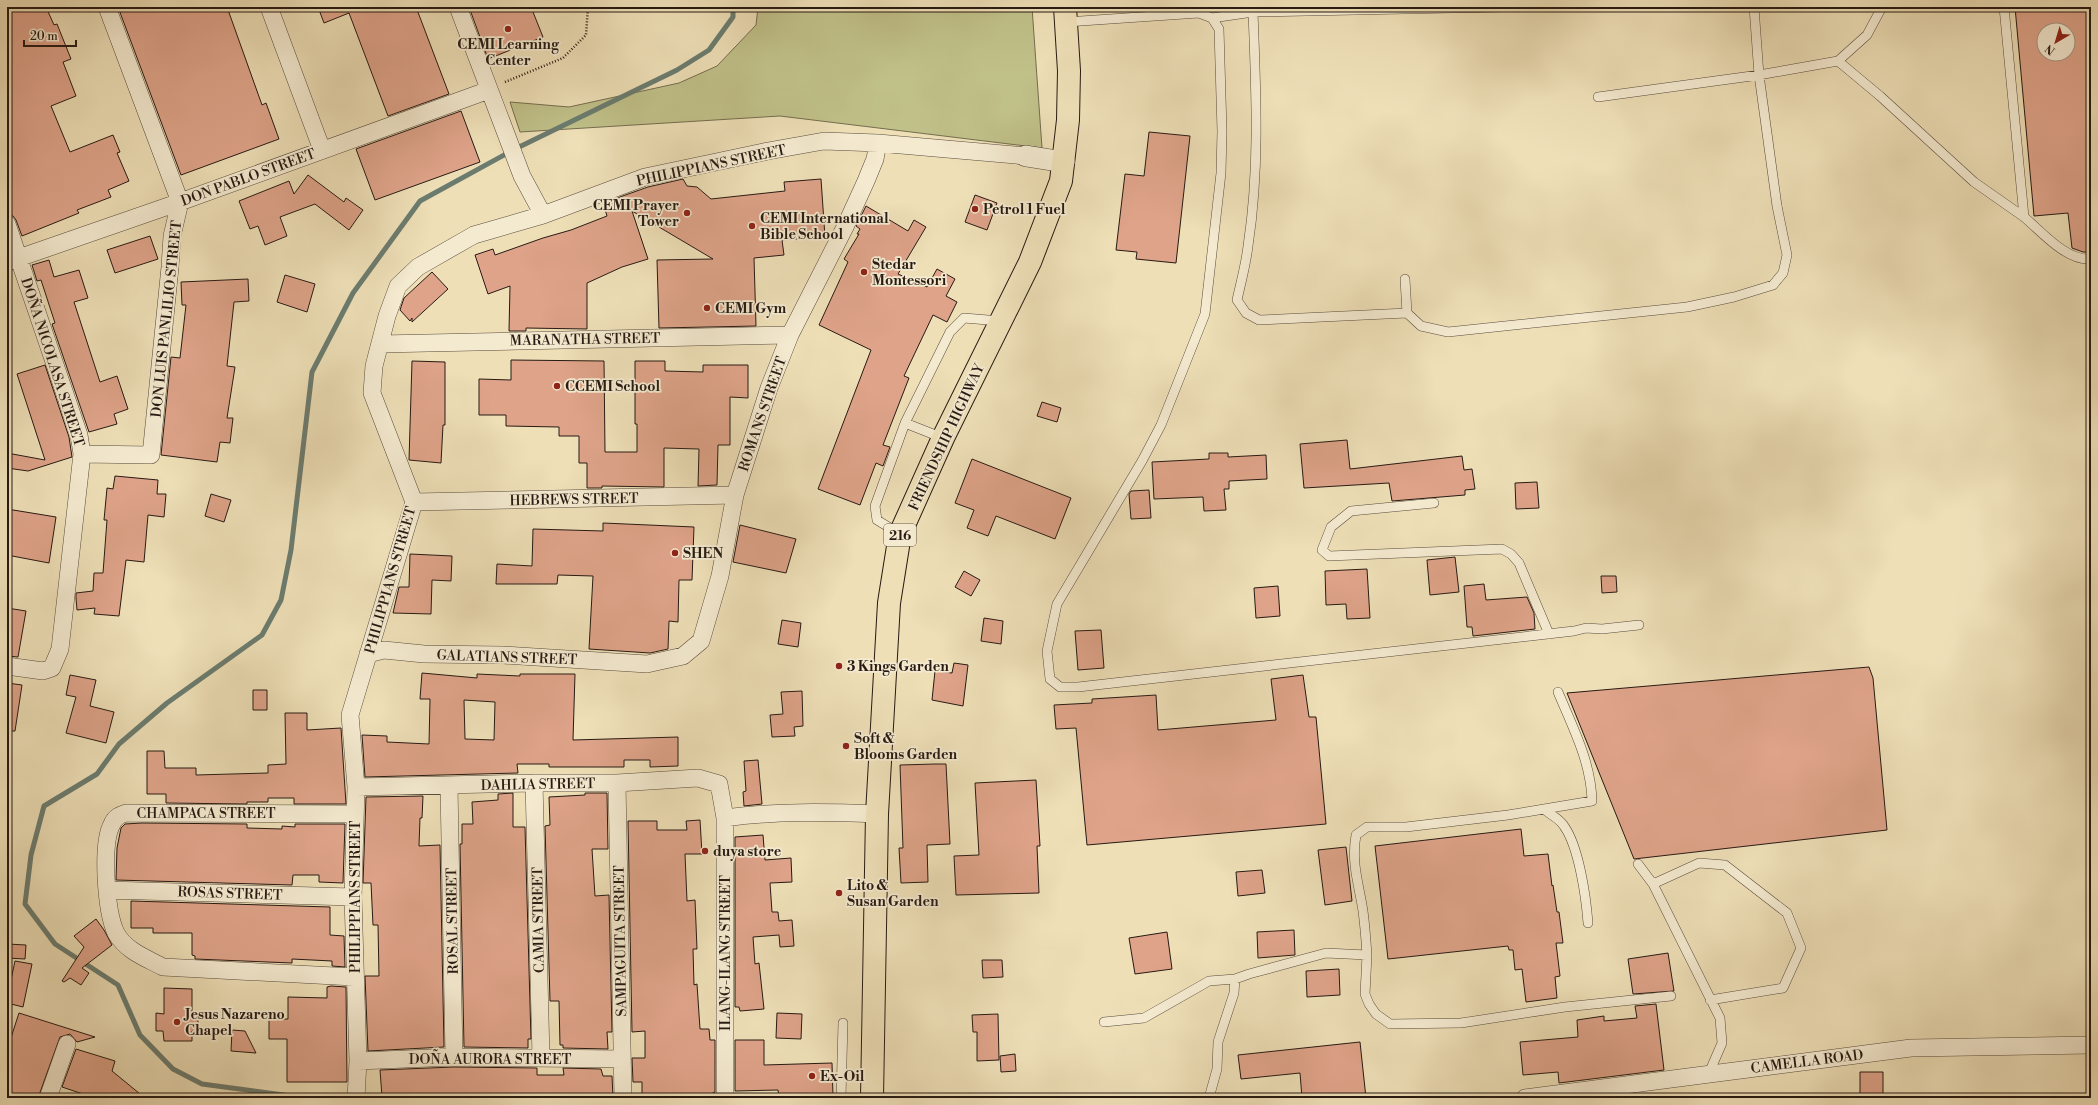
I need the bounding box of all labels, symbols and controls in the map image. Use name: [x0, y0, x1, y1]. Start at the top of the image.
scale bar: [24, 22, 76, 48]
north arrow: [2036, 22, 2076, 62]
marker: CEMI Learning Center: [503, 24, 513, 34]
text: 20 m: [30, 29, 58, 44]
place label: CEMI Learning Center: [457, 36, 560, 70]
text: N: [2042, 41, 2058, 57]
street label: PHILIPPIANS STREET: [635, 141, 788, 191]
street label: DON PABLO STREET: [179, 145, 318, 211]
place label: CEMI Prayer Tower: [593, 197, 679, 231]
place label: Petrol 1 Fuel: [983, 201, 1066, 219]
marker: Petrol 1 Fuel: [970, 204, 980, 214]
marker: CEMI Prayer Tower: [682, 208, 692, 218]
place label: CEMI International Bible School: [760, 210, 889, 244]
street label: DON LUIS PANLILIO STREET: [148, 220, 186, 419]
marker: CEMI International Bible School: [747, 221, 757, 231]
place label: Stedar Montessori: [872, 256, 947, 290]
marker: Stedar Montessori: [859, 267, 869, 277]
street label: DOÑA NICOLASA STREET: [16, 275, 90, 449]
place label: CEMI Gym: [715, 300, 786, 318]
marker: CEMI Gym: [702, 303, 712, 313]
street label: MARANATHA STREET: [510, 330, 661, 350]
street label: ROMANS STREET: [735, 354, 791, 474]
street label: FRIENDSHIP HIGHWAY: [905, 360, 989, 514]
place label: CCEMI School: [565, 378, 660, 396]
marker: CCEMI School: [552, 381, 562, 391]
street label: HEBREWS STREET: [509, 490, 639, 510]
street label: PHILIPPIANS STREET: [361, 504, 421, 656]
road number: 216: [884, 524, 916, 546]
place label: SHEN: [683, 545, 723, 563]
marker: SHEN: [670, 548, 680, 558]
street label: GALATIANS STREET: [436, 647, 578, 669]
place label: 3 Kings Garden: [847, 658, 949, 676]
marker: 3 Kings Garden: [834, 661, 844, 671]
place label: Soft & Blooms Garden: [854, 730, 958, 764]
marker: Soft & Blooms Garden: [841, 741, 851, 751]
street label: DAHLIA STREET: [481, 775, 596, 795]
street label: CHAMPACA STREET: [136, 805, 276, 823]
street label: PHILIPPIANS STREET: [347, 821, 365, 973]
place label: duya store: [713, 843, 782, 861]
marker: duya store: [700, 846, 710, 856]
street label: SAMPAGUITA STREET: [611, 865, 631, 1017]
street label: ROSAL STREET: [443, 867, 463, 974]
street label: CAMIA STREET: [529, 867, 549, 973]
street label: ILANG-ILANG STREET: [717, 875, 735, 1031]
place label: Lito & Susan Garden: [847, 877, 939, 911]
street label: ROSAS STREET: [177, 883, 283, 905]
marker: Lito & Susan Garden: [834, 888, 844, 898]
place label: Jesus Nazareno Chapel: [183, 1006, 285, 1040]
marker: Jesus Nazareno Chapel: [172, 1017, 182, 1027]
street label: CAMELLA ROAD: [1750, 1046, 1865, 1078]
street label: DOÑA AURORA STREET: [409, 1049, 571, 1069]
place label: Ex-Oil: [820, 1068, 865, 1086]
marker: Ex-Oil: [807, 1071, 817, 1081]

